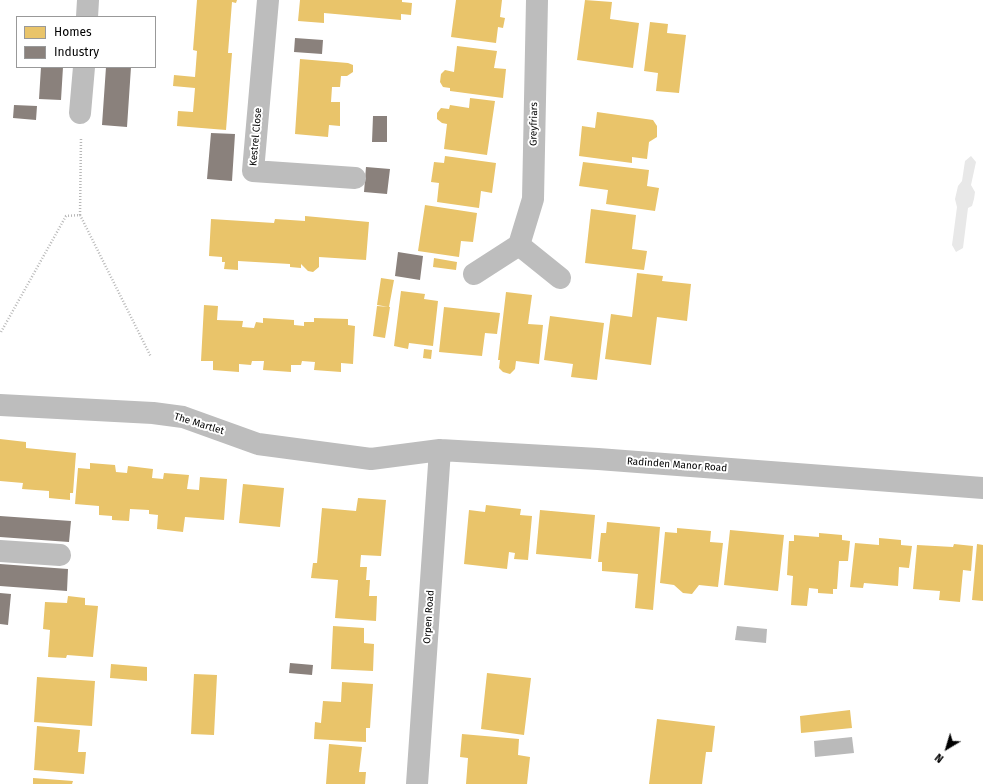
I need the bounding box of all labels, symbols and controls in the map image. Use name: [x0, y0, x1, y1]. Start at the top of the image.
legend: [16, 16, 156, 68]
text: Homes: [54, 25, 92, 39]
text: Industry: [54, 45, 99, 59]
street label: Greyfriars: [528, 102, 540, 146]
street label: Kestrel Close: [247, 107, 265, 167]
street label: The Martlet: [173, 411, 225, 437]
street label: Radinden Manor Road: [626, 456, 728, 474]
street label: Orpen Road: [421, 590, 437, 644]
north arrow: [927, 728, 967, 768]
text: N: [932, 750, 946, 765]

